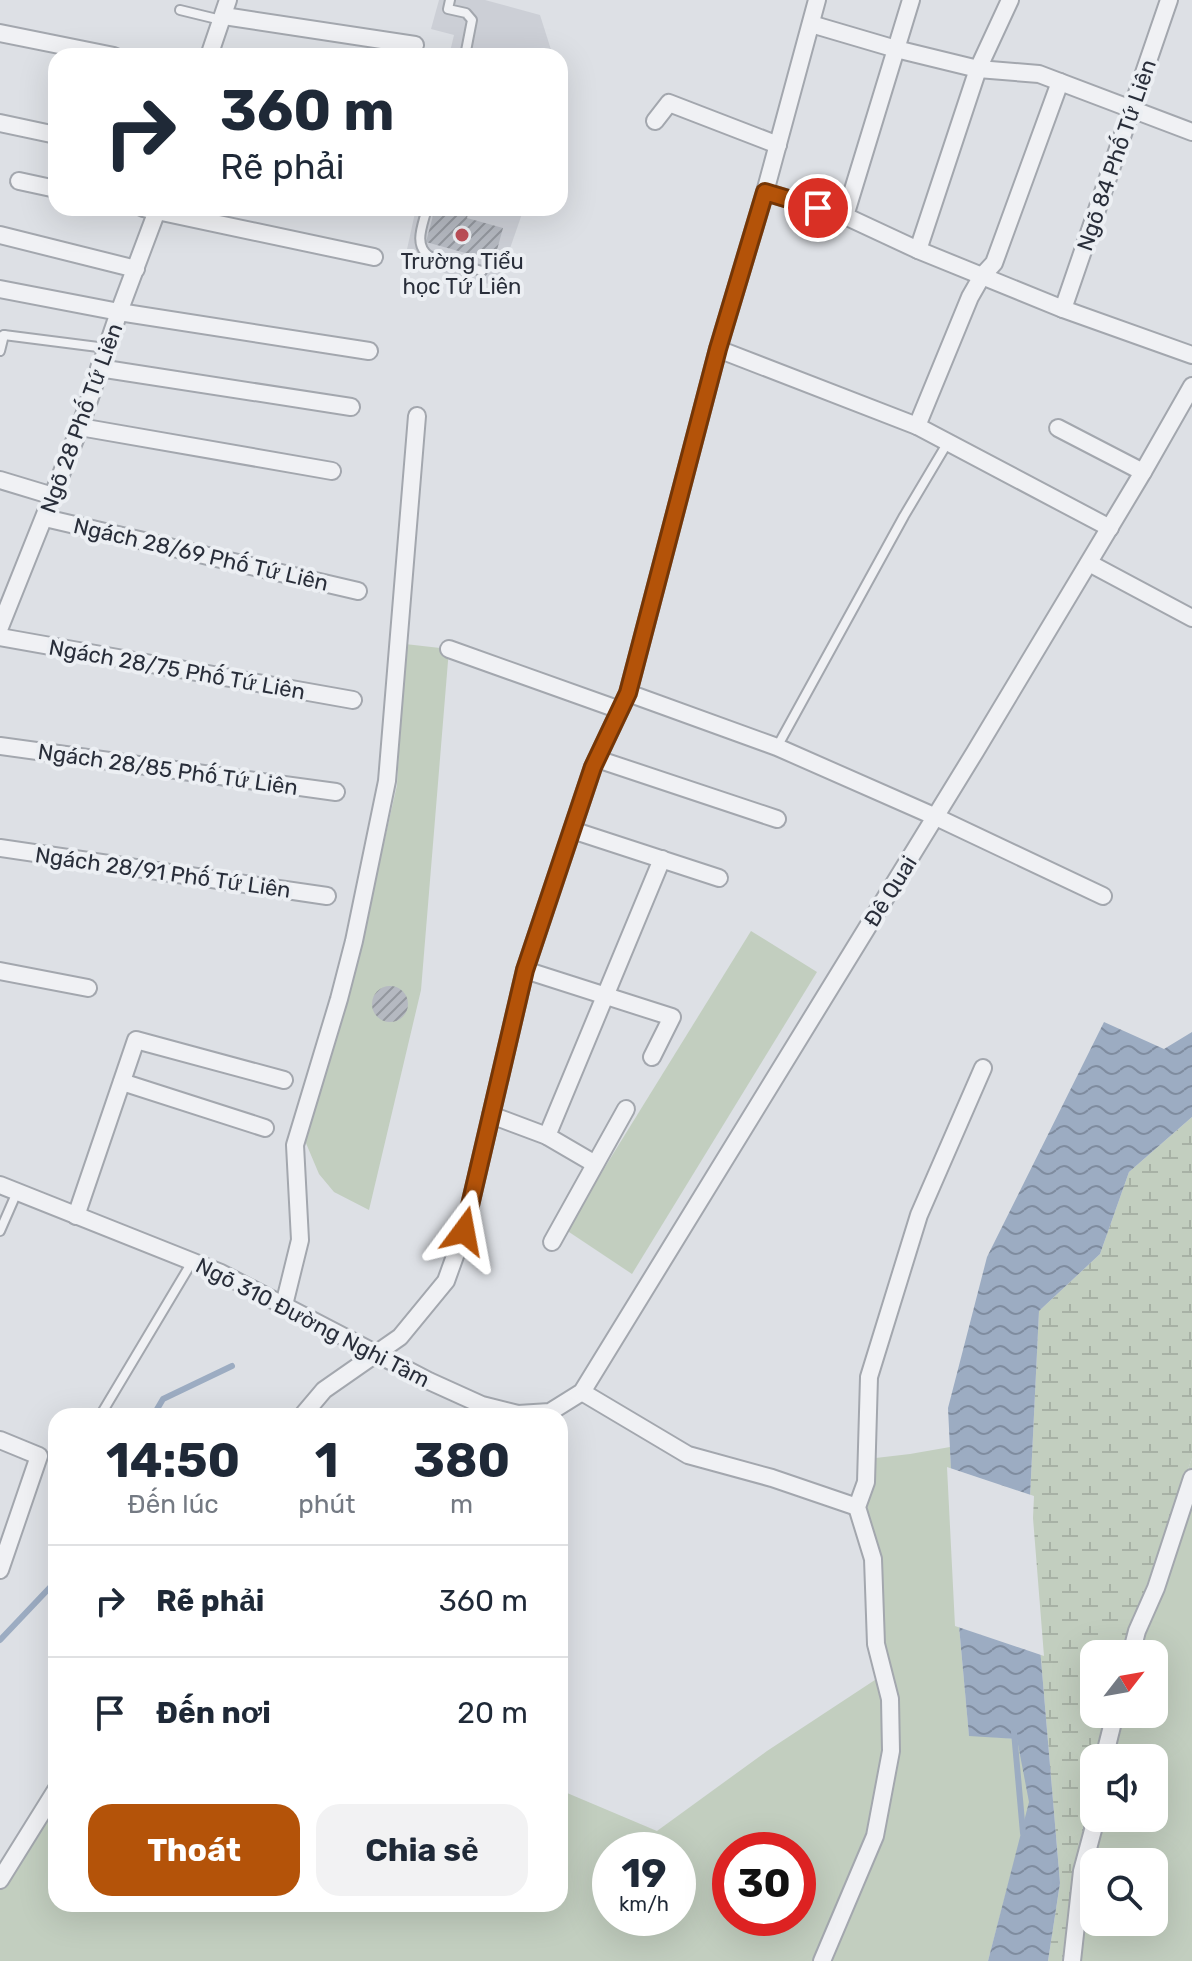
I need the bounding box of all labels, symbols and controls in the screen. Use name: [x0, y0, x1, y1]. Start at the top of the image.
street label: Ngõ 84 Phố Tứ Liên: [1071, 56, 1162, 254]
text: 360 m: [220, 78, 395, 144]
icon: right: [88, 80, 192, 184]
text: Rẽ phải: [220, 145, 344, 188]
pin: [784, 174, 852, 242]
icon: arrive: [796, 186, 840, 230]
marker: Trường Tiểu học Tứ Liên: [453, 226, 471, 244]
place label: Trường Tiểu học Tứ Liên: [400, 248, 524, 300]
street label: Ngõ 28 Phố Tứ Liên: [35, 320, 128, 517]
street label: Ngách 28/69 Phố Tứ Liên: [71, 512, 331, 597]
street label: Ngách 28/75 Phố Tứ Liên: [47, 634, 307, 705]
street label: Ngách 28/85 Phố Tứ Liên: [36, 738, 300, 801]
street label: Ngách 28/91 Phố Tứ Liên: [33, 841, 293, 904]
street label: Đê Quai: [858, 851, 923, 932]
position arrow: [422, 1189, 506, 1273]
street label: Ngõ 310 Đường Nghi Tàm: [191, 1252, 434, 1393]
text: 14:50: [106, 1432, 240, 1489]
text: 1: [315, 1432, 339, 1489]
text: 380: [413, 1432, 510, 1489]
text: Đến lúc: [128, 1489, 219, 1520]
text: phút: [298, 1489, 355, 1520]
text: m: [450, 1489, 473, 1520]
icon: right: [88, 1579, 132, 1623]
text: Rẽ phải: [156, 1583, 264, 1619]
text: 360 m: [439, 1583, 528, 1619]
north arrow: [1080, 1640, 1168, 1728]
map controls: [1080, 1640, 1168, 1936]
icon: arrive: [88, 1691, 132, 1735]
text: Đến nơi: [156, 1695, 271, 1731]
text: 20 m: [457, 1695, 528, 1731]
button: sound: [1080, 1744, 1168, 1832]
button: Thoát: [88, 1804, 300, 1896]
button: Chia sẻ: [316, 1804, 528, 1896]
speed limit sign: 30: [712, 1832, 816, 1936]
button: search: [1080, 1848, 1168, 1936]
text: 19: [621, 1850, 667, 1897]
text: km/h: [619, 1892, 669, 1916]

